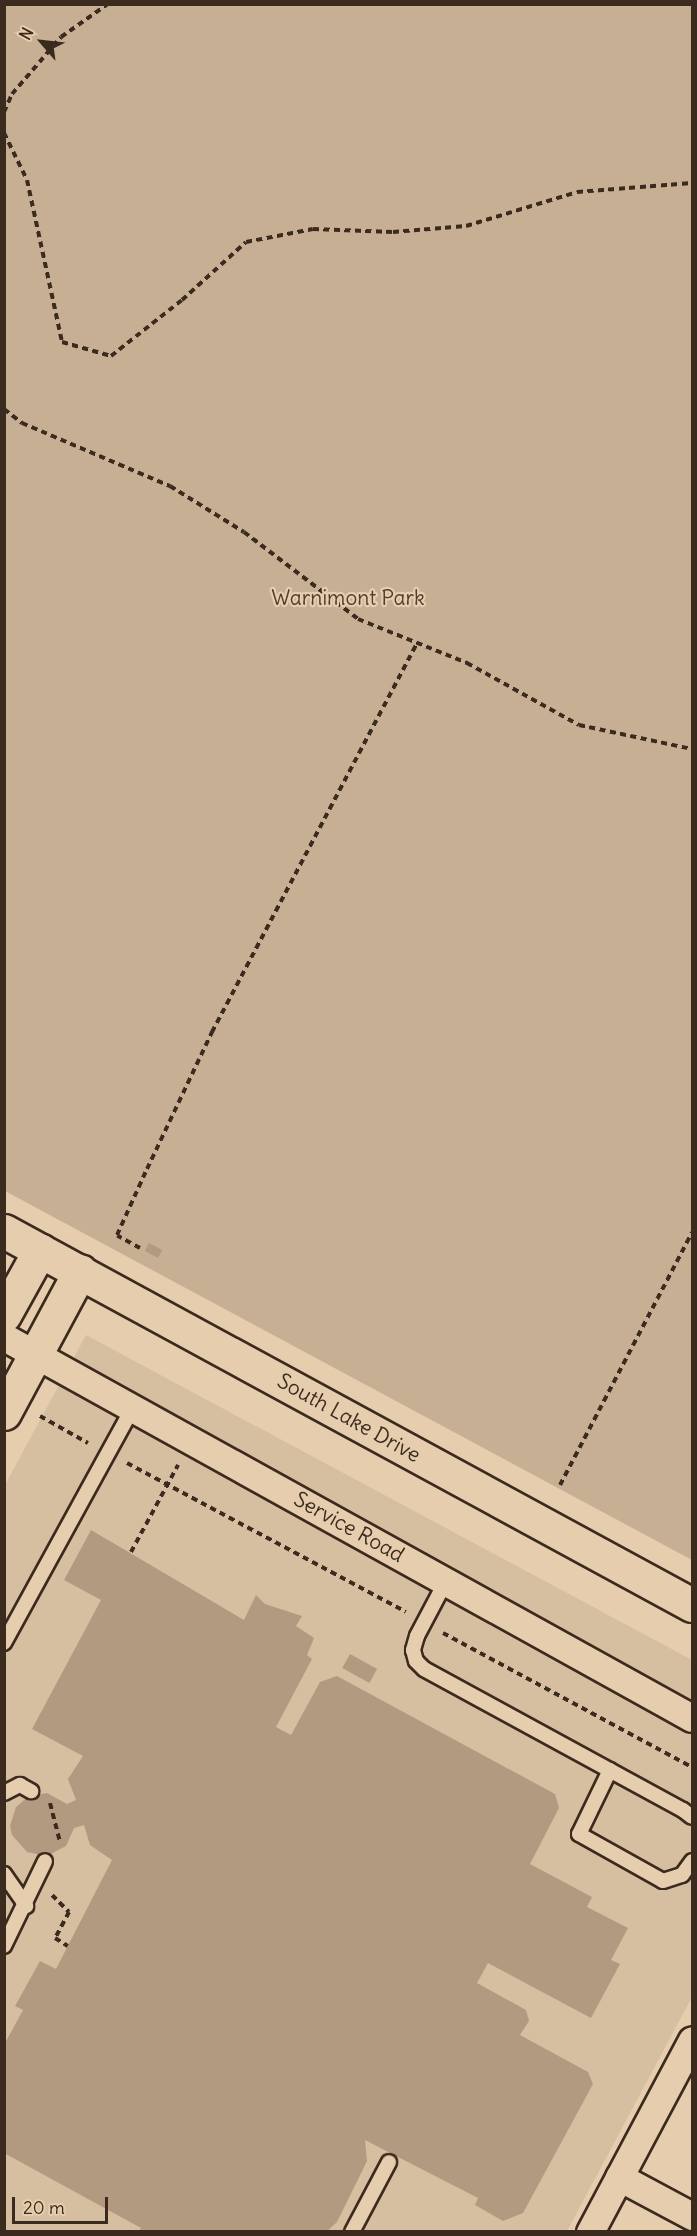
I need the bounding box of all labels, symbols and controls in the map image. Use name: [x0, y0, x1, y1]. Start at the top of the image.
north arrow: [12, 12, 72, 72]
text: N: [15, 24, 38, 43]
park label: Warnimont Park: [271, 585, 425, 611]
street label: South Lake Drive: [273, 1368, 425, 1468]
street label: Service Road: [289, 1486, 409, 1568]
scale bar: [15, 2185, 111, 2223]
text: 20 m: [23, 2196, 65, 2219]

